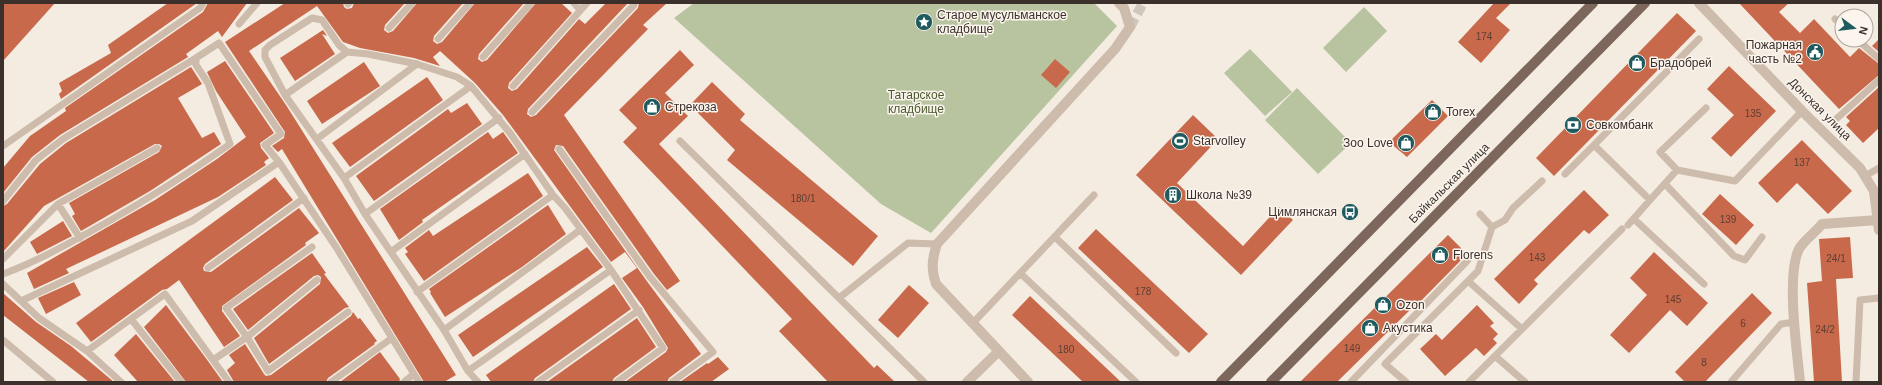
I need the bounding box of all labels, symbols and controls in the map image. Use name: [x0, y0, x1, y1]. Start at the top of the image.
place label: Старое мусульманское кладбище: [937, 8, 1067, 36]
north arrow: [1834, 8, 1874, 48]
place icon: Старое мусульманское кладбище: [914, 12, 934, 32]
text: N: [1857, 25, 1870, 36]
house number: 174: [1476, 31, 1493, 42]
place label: Пожарная часть №2: [1746, 38, 1802, 66]
public building icon: Пожарная часть №2: [1805, 42, 1825, 62]
shop icon: Брадобрей: [1627, 53, 1647, 73]
place label: Брадобрей: [1650, 56, 1712, 70]
street label: Донская улица: [1786, 75, 1854, 143]
park label: Татарское кладбище: [888, 88, 945, 116]
shop icon: Стрекоза: [642, 97, 662, 117]
place label: Стрекоза: [665, 100, 717, 114]
shop icon: Torex: [1423, 102, 1443, 122]
place label: Torex: [1446, 105, 1475, 119]
house number: 135: [1745, 108, 1762, 119]
bank icon: Совкомбанк: [1563, 115, 1583, 135]
place label: Совкомбанк: [1586, 118, 1654, 132]
sports icon: Starvolley: [1170, 131, 1190, 151]
shop icon: Зоо Love: [1396, 133, 1416, 153]
place label: Starvolley: [1193, 134, 1246, 148]
place label: Зоо Love: [1343, 136, 1393, 150]
street label: Байкальская улица: [1406, 140, 1492, 226]
house number: 137: [1794, 157, 1811, 168]
building icon: Школа №39: [1163, 185, 1183, 205]
place label: Школа №39: [1186, 188, 1252, 202]
house number: 180/1: [790, 193, 816, 204]
bus stop icon: Цимлянская: [1340, 202, 1360, 222]
place label: Цимлянская: [1268, 205, 1337, 219]
house number: 139: [1720, 214, 1737, 225]
shop icon: Florens: [1430, 245, 1450, 265]
place label: Florens: [1453, 248, 1493, 262]
house number: 143: [1529, 252, 1546, 263]
house number: 24/1: [1826, 253, 1846, 264]
house number: 178: [1135, 286, 1152, 297]
house number: 145: [1665, 294, 1682, 305]
shop icon: Ozon: [1373, 295, 1393, 315]
place label: Ozon: [1396, 298, 1425, 312]
shop icon: Акустика: [1360, 318, 1380, 338]
house number: 6: [1740, 318, 1746, 329]
place label: Акустика: [1383, 321, 1433, 335]
house number: 24/2: [1815, 324, 1835, 335]
house number: 149: [1344, 343, 1361, 354]
house number: 180: [1058, 344, 1075, 355]
house number: 8: [1701, 357, 1707, 368]

